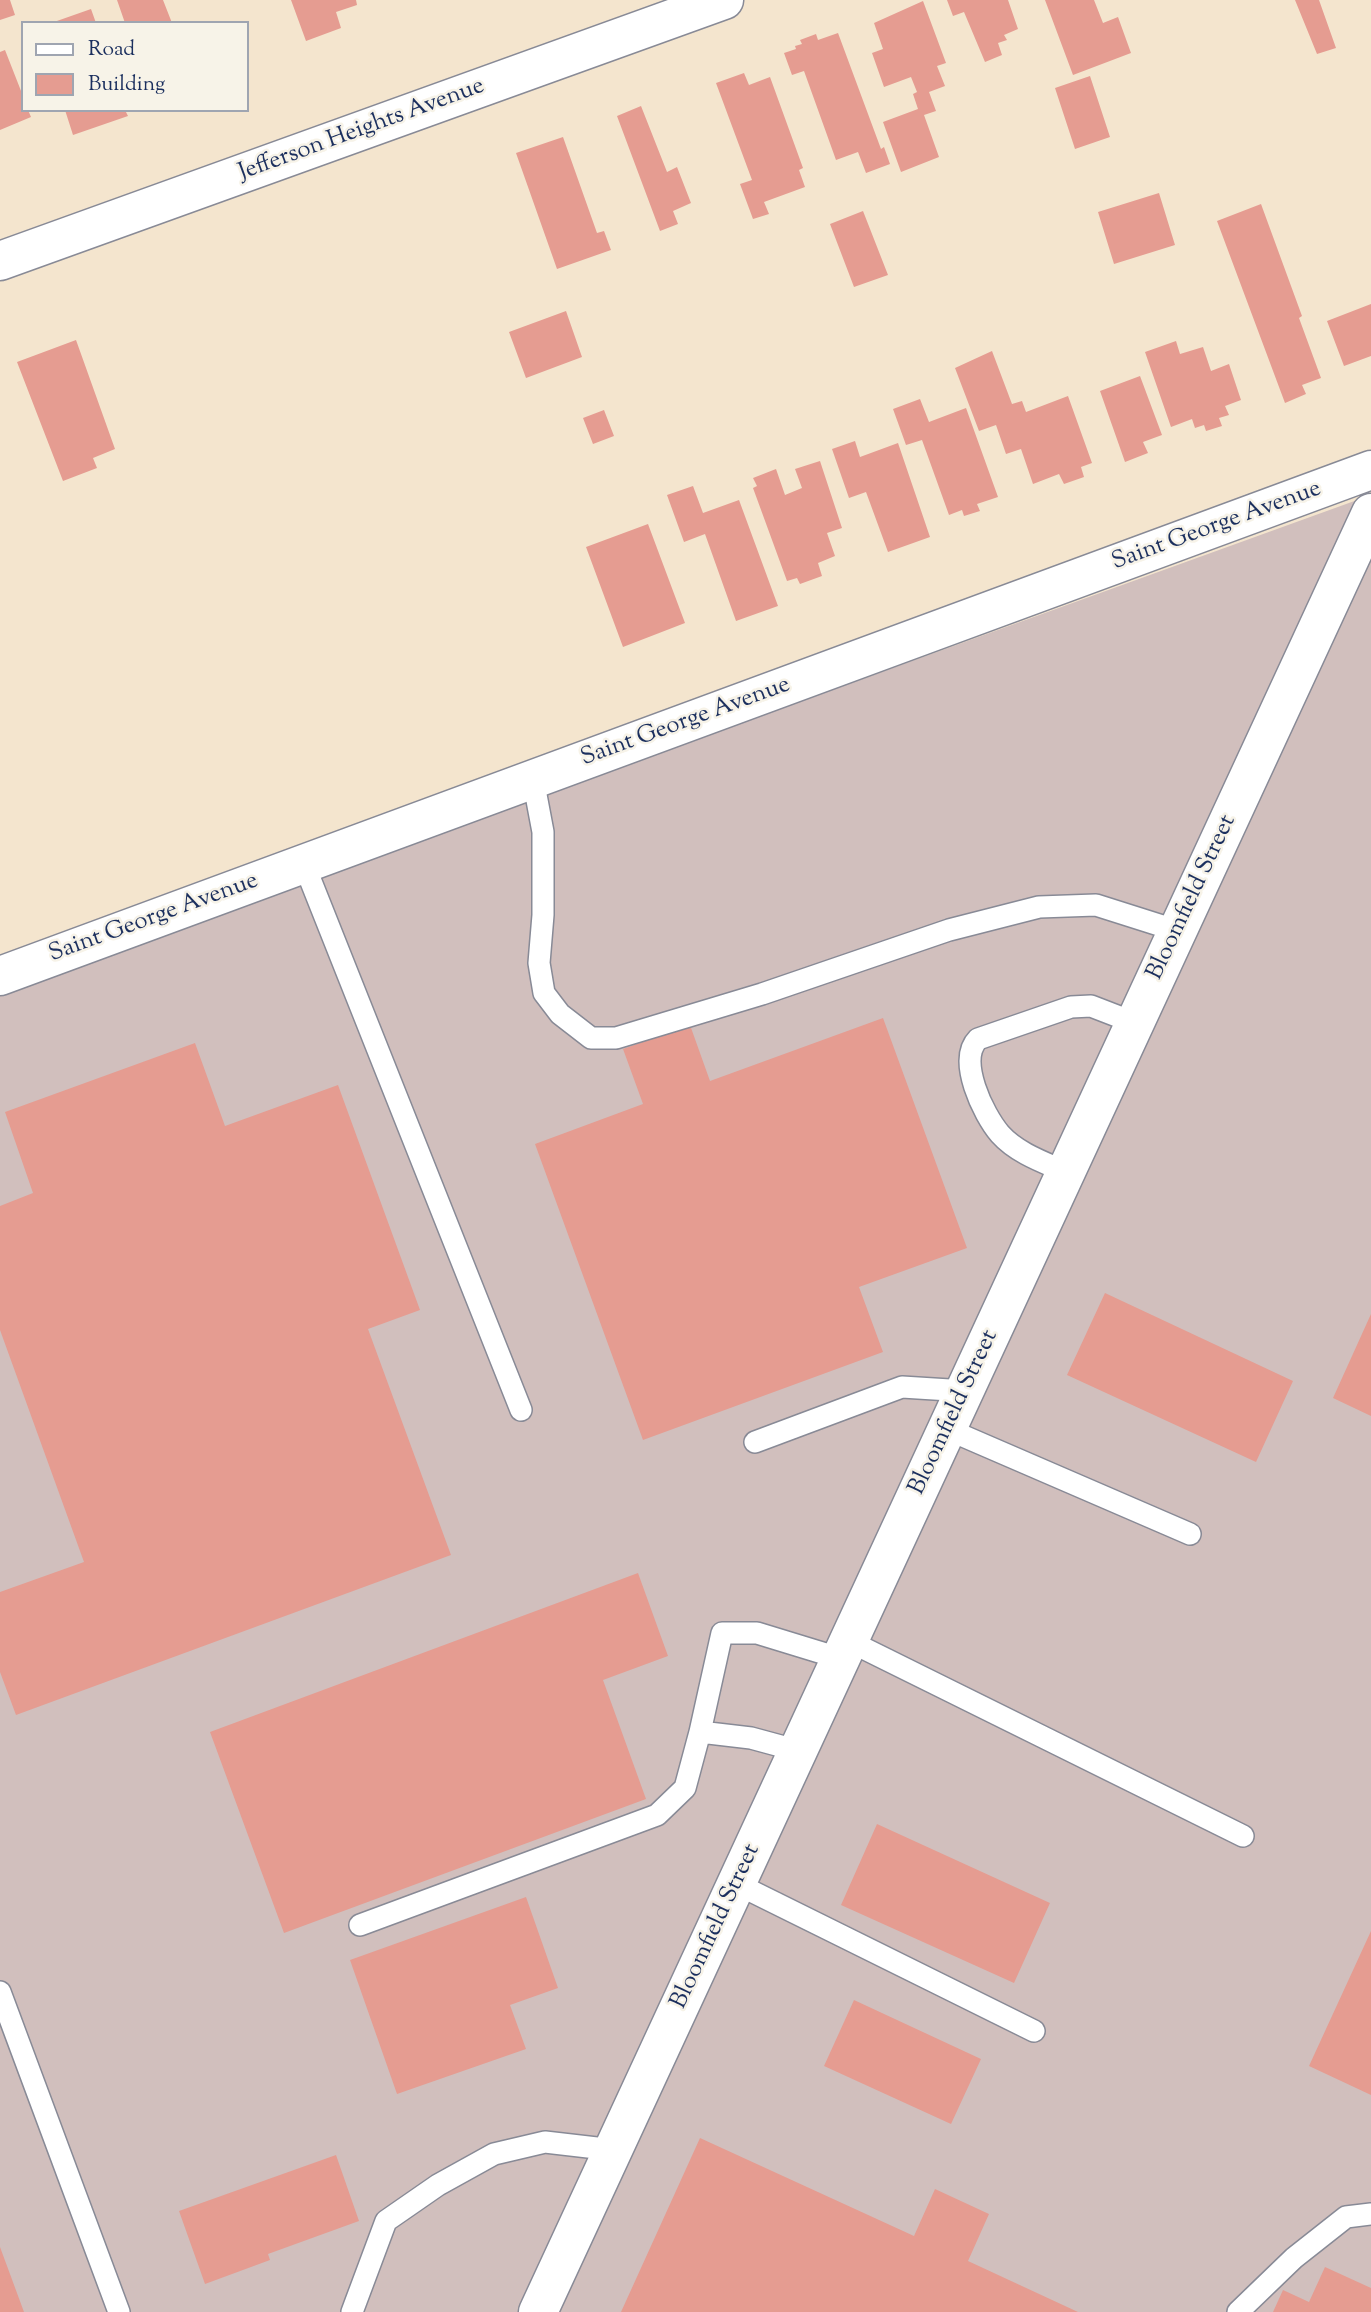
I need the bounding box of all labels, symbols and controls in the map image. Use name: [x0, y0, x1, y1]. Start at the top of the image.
legend: [21, 21, 248, 112]
text: Road: [88, 35, 135, 65]
text: Building: [88, 70, 165, 100]
street label: Jefferson Heights Avenue: [235, 73, 489, 189]
street label: Saint George Avenue: [1108, 476, 1326, 578]
street label: Saint George Avenue: [577, 672, 795, 774]
street label: Bloomfield Street: [1142, 811, 1244, 985]
street label: Saint George Avenue: [45, 868, 263, 970]
street label: Bloomfield Street: [904, 1326, 1006, 1500]
street label: Bloomfield Street: [666, 1840, 768, 2014]

